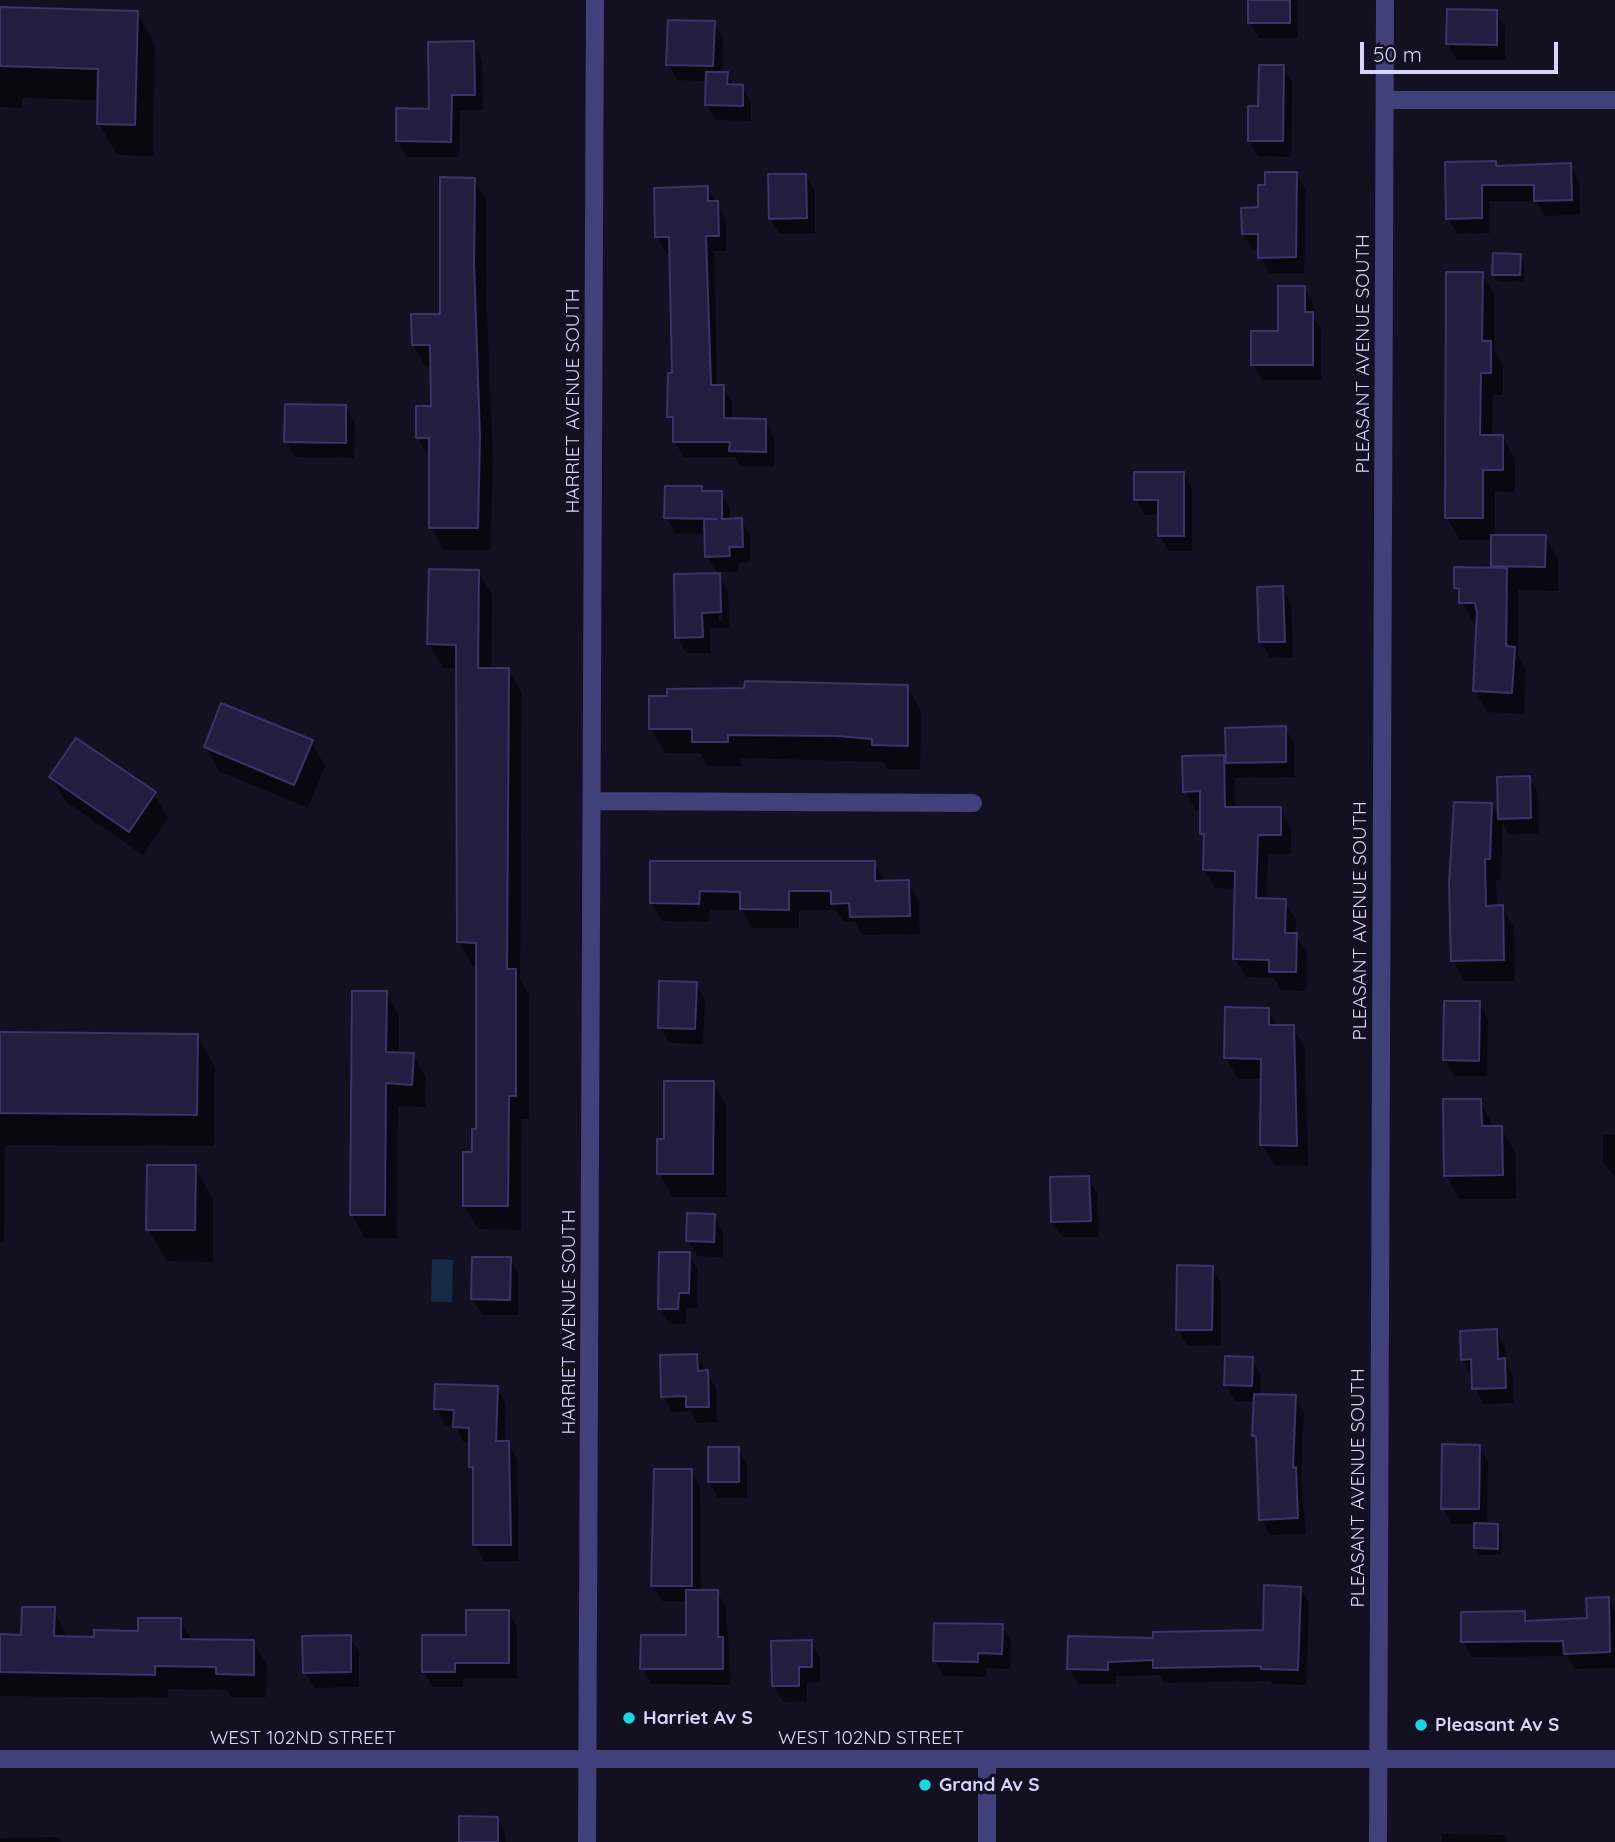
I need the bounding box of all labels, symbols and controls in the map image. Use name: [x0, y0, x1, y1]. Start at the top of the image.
scale bar: [1363, 28, 1561, 72]
text: 50 m: [1373, 41, 1422, 67]
street label: PLEASANT AVENUE SOUTH: [1352, 234, 1374, 474]
street label: HARRIET AVENUE SOUTH: [562, 289, 584, 513]
street label: PLEASANT AVENUE SOUTH: [1349, 801, 1371, 1041]
street label: HARRIET AVENUE SOUTH: [558, 1210, 580, 1434]
street label: PLEASANT AVENUE SOUTH: [1347, 1368, 1369, 1608]
place label: Harriet Av S: [643, 1707, 753, 1729]
marker: Harriet Av S: [621, 1710, 637, 1726]
place label: Pleasant Av S: [1435, 1714, 1559, 1736]
marker: Pleasant Av S: [1413, 1717, 1429, 1733]
street label: WEST 102ND STREET: [210, 1727, 396, 1749]
street label: WEST 102ND STREET: [778, 1727, 964, 1749]
place label: Grand Av S: [939, 1774, 1040, 1796]
marker: Grand Av S: [917, 1777, 933, 1793]

